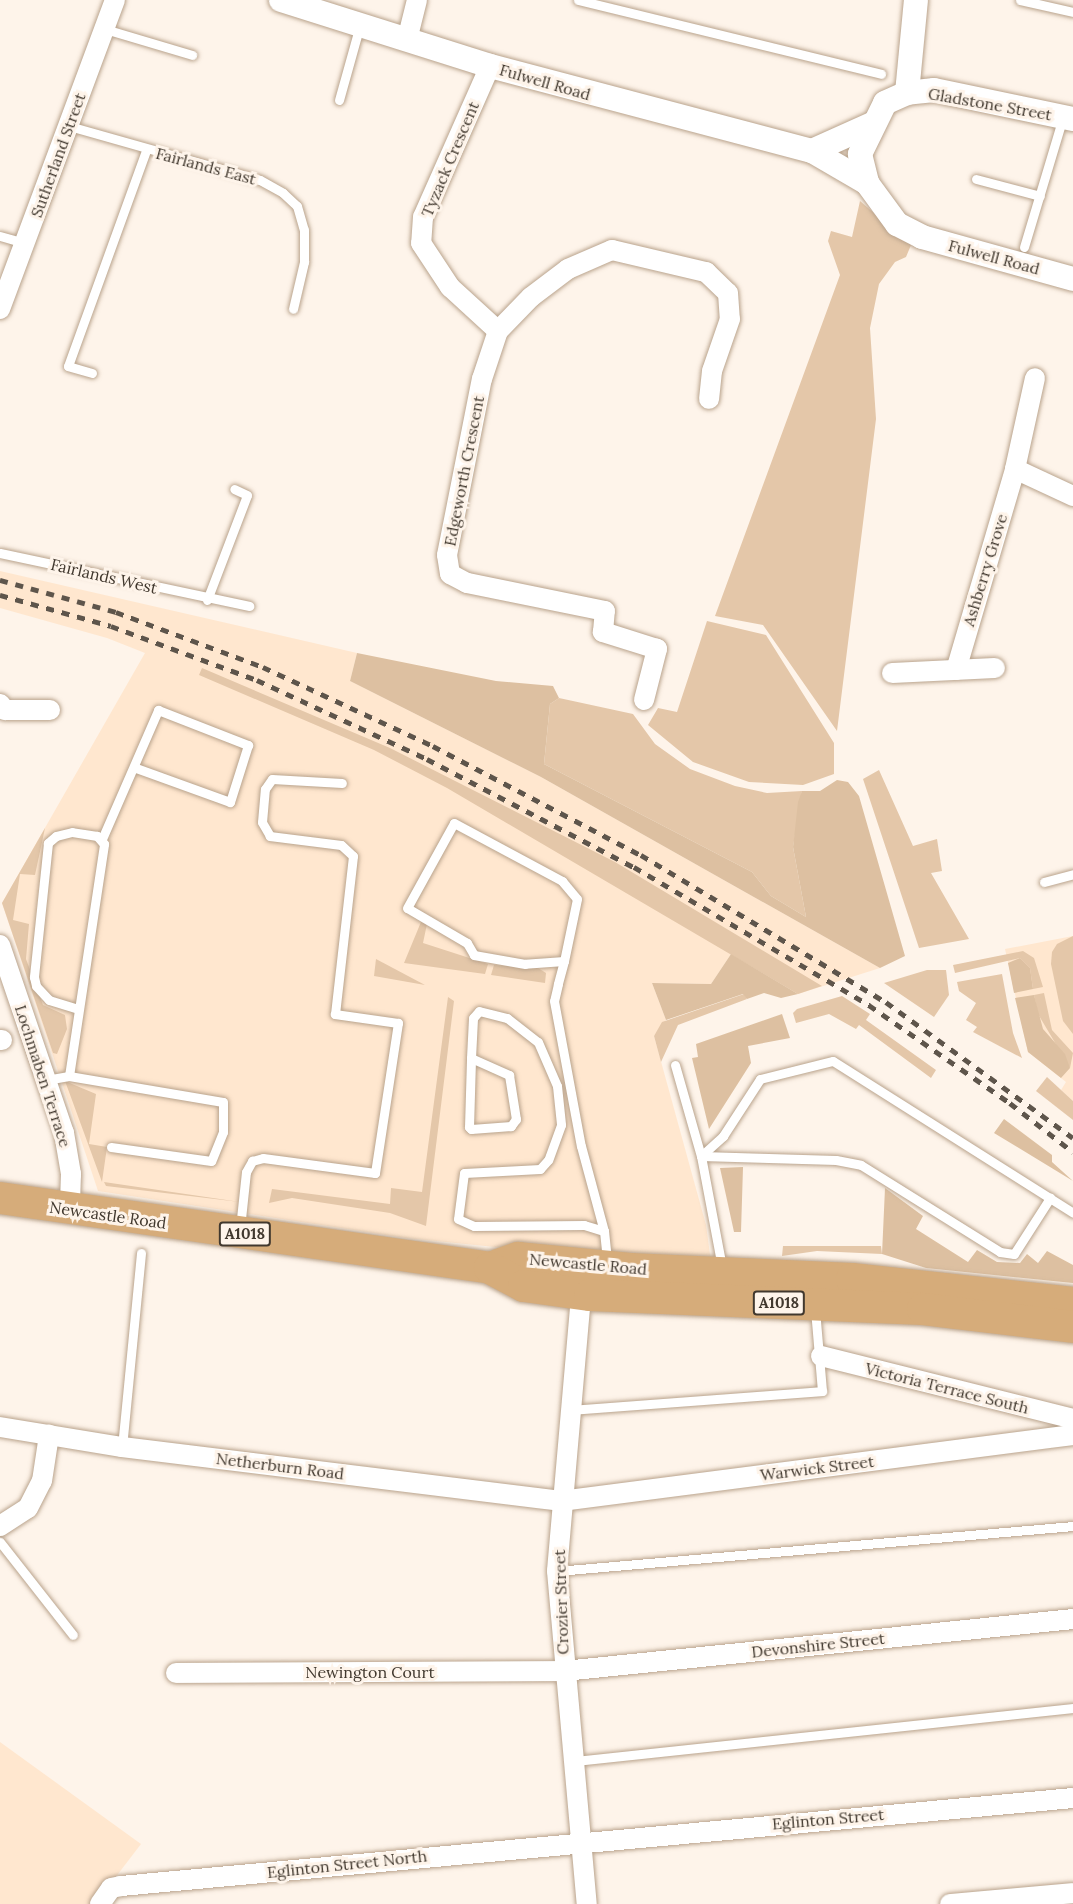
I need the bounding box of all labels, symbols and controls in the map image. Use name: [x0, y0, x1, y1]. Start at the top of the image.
street label: Fulwell Road: [497, 60, 593, 104]
street label: Gladstone Street: [927, 84, 1053, 124]
street label: Sutherland Street: [27, 90, 89, 220]
street label: Tyzack Crescent: [417, 98, 483, 220]
street label: Fairlands East: [154, 143, 258, 189]
street label: Fulwell Road: [946, 236, 1042, 278]
street label: Edgeworth Crescent: [440, 394, 488, 548]
street label: Ashberry Grove: [959, 511, 1011, 629]
street label: Fairlands West: [49, 554, 159, 598]
street label: Lochmaben Terrace: [11, 1002, 75, 1150]
street label: Newcastle Road: [48, 1197, 168, 1233]
road number: A1018: [218, 1222, 272, 1246]
street label: Newcastle Road: [528, 1249, 648, 1279]
road number: A1018: [752, 1291, 806, 1315]
street label: Victoria Terrace South: [863, 1358, 1031, 1418]
street label: Netherburn Road: [215, 1449, 345, 1483]
street label: Warwick Street: [759, 1451, 875, 1485]
street label: Crozier Street: [550, 1549, 572, 1655]
street label: Devonshire Street: [750, 1628, 886, 1662]
street label: Newington Court: [305, 1662, 435, 1682]
street label: Eglinton Street: [771, 1805, 885, 1833]
street label: Eglinton Street North: [266, 1846, 428, 1882]

